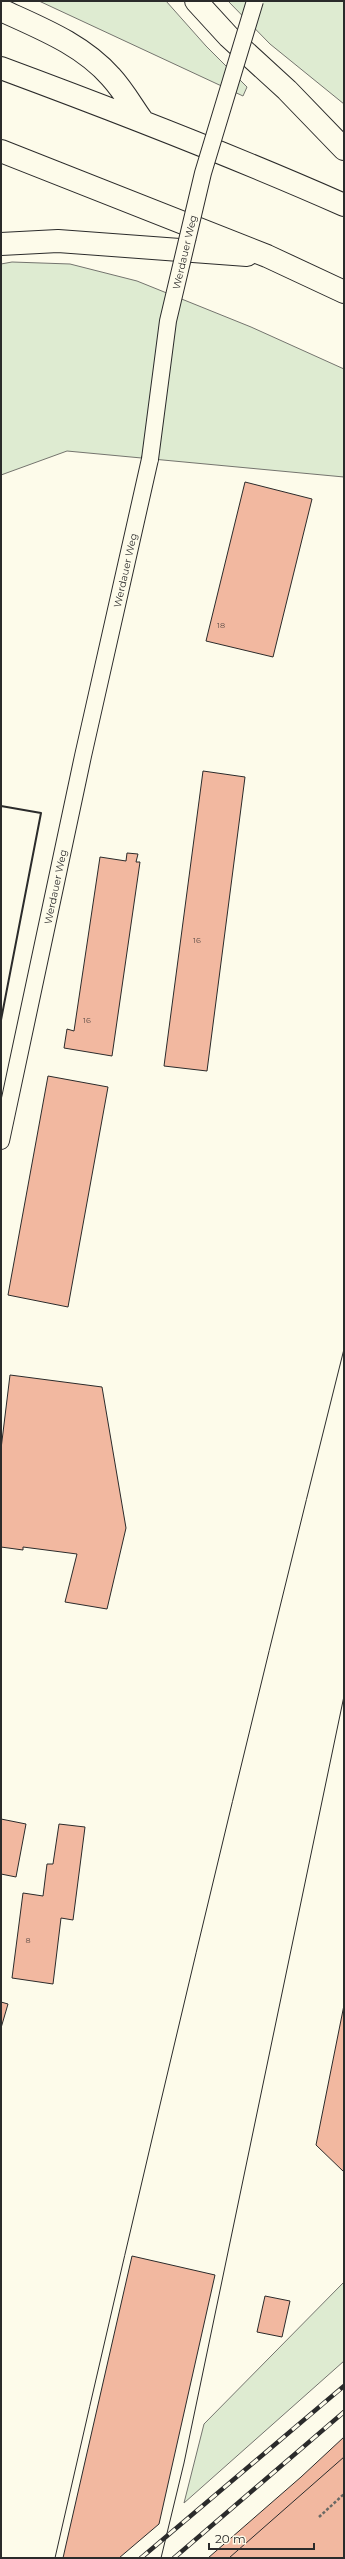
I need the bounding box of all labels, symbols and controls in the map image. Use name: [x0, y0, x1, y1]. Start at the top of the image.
street label: Werdauer Weg: [170, 214, 200, 291]
street label: Werdauer Weg: [111, 532, 140, 609]
house number: 18: [217, 620, 225, 630]
street label: Werdauer Weg: [41, 848, 70, 925]
house number: 16: [193, 935, 201, 945]
house number: 16: [83, 1015, 91, 1025]
house number: 8: [25, 1935, 31, 1945]
scale bar: [209, 2525, 314, 2551]
text: 20 m: [215, 2531, 246, 2546]

